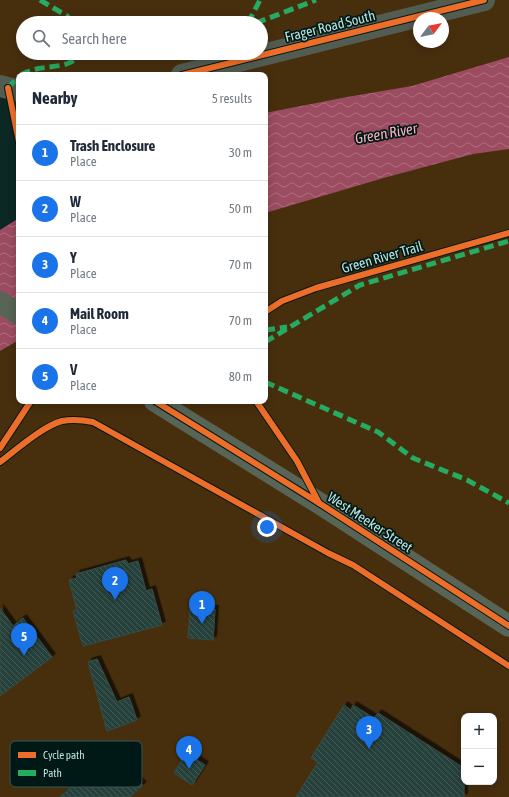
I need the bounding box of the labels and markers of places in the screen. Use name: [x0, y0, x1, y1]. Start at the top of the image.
pin: 2: [102, 567, 128, 600]
pin: 1: [189, 591, 215, 624]
pin: 5: [11, 623, 37, 656]
pin: 3: [356, 716, 382, 749]
pin: 4: [176, 736, 202, 769]

